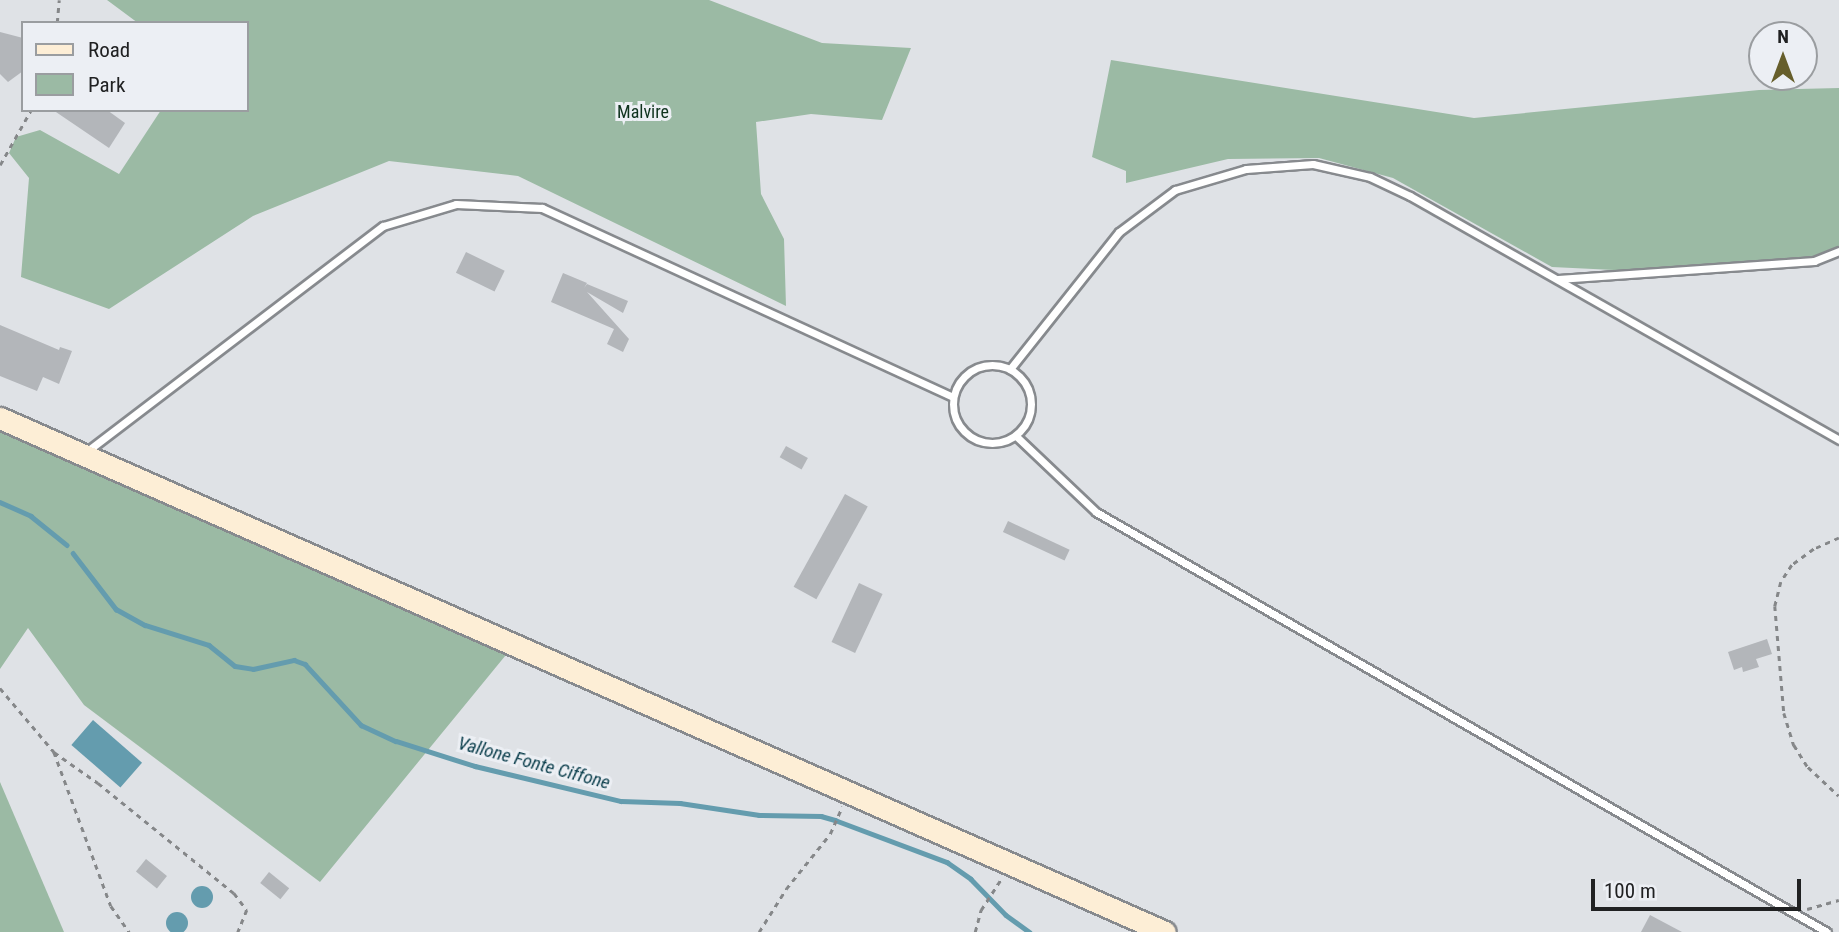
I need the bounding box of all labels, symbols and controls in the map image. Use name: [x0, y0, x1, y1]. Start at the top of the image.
legend: [21, 21, 248, 112]
north arrow: [1748, 21, 1818, 91]
text: N: [1777, 25, 1789, 48]
text: Road: [88, 38, 130, 62]
text: Park: [88, 73, 125, 97]
park label: Malvire: [617, 101, 669, 123]
water label: Vallone Fonte Ciffone: [455, 732, 613, 794]
scale bar: [1594, 866, 1804, 910]
text: 100 m: [1604, 879, 1656, 903]

